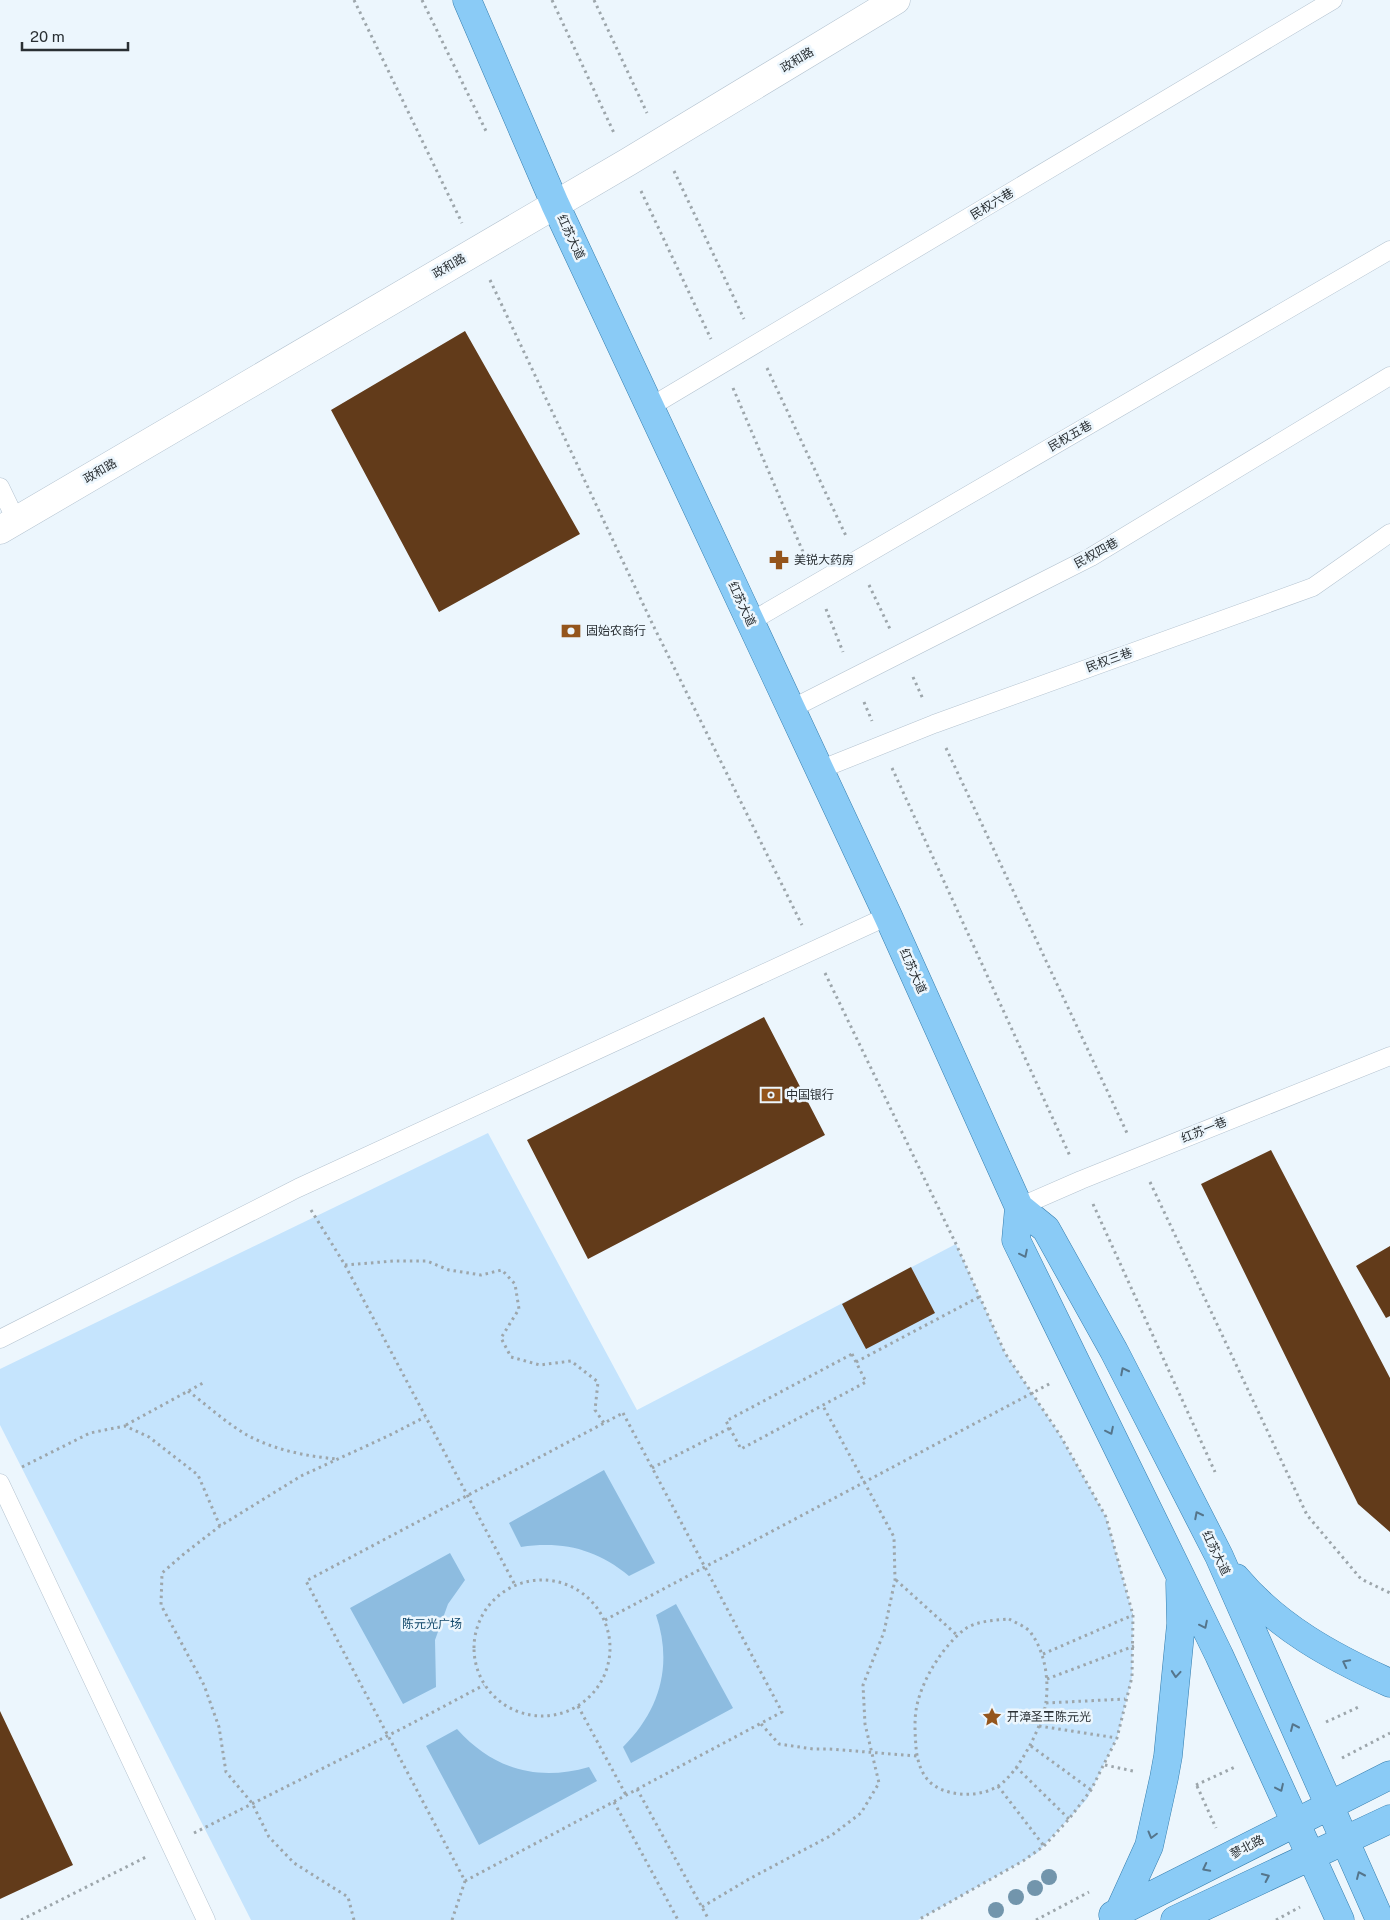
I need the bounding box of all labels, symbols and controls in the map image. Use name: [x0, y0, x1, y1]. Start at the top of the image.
scale bar: [22, 20, 129, 52]
text: 20 m: [30, 28, 65, 45]
street label: 政和路: [778, 45, 816, 75]
street label: 民权六巷: [968, 186, 1016, 222]
street label: 红苏大道: [555, 212, 587, 262]
street label: 政和路: [430, 251, 468, 281]
street label: 民权五巷: [1046, 418, 1094, 454]
street label: 政和路: [81, 456, 119, 486]
street label: 民权四巷: [1072, 535, 1120, 571]
pharmacy icon: 美锐大药房: [768, 549, 790, 571]
place label: 美锐大药房: [794, 553, 854, 567]
street label: 红苏大道: [726, 579, 758, 629]
bank icon: 固始农商行: [560, 620, 582, 642]
place label: 固始农商行: [586, 624, 646, 638]
street label: 民权三巷: [1084, 645, 1134, 675]
street label: 红苏大道: [897, 946, 929, 996]
bank icon: 中国银行: [760, 1084, 782, 1106]
place label: 中国银行: [786, 1088, 834, 1102]
street label: 红苏一巷: [1179, 1115, 1229, 1145]
one-way arrow: [1017, 1249, 1028, 1258]
one-way arrow: [1120, 1367, 1130, 1376]
one-way arrow: [1104, 1426, 1114, 1435]
one-way arrow: [1194, 1512, 1204, 1521]
street label: 红苏大道: [1199, 1528, 1233, 1578]
park label: 陈元光广场: [402, 1617, 462, 1631]
one-way arrow: [1198, 1620, 1208, 1629]
one-way arrow: [1342, 1659, 1351, 1669]
one-way arrow: [1171, 1671, 1182, 1679]
place icon: 开漳圣王陈元光: [981, 1706, 1003, 1728]
place label: 开漳圣王陈元光: [1007, 1710, 1091, 1724]
one-way arrow: [1290, 1723, 1301, 1732]
one-way arrow: [1273, 1783, 1284, 1792]
one-way arrow: [1147, 1830, 1158, 1839]
street label: 蓼北路: [1228, 1833, 1266, 1861]
one-way arrow: [1202, 1862, 1211, 1872]
one-way arrow: [1356, 1871, 1367, 1880]
one-way arrow: [1261, 1873, 1270, 1883]

